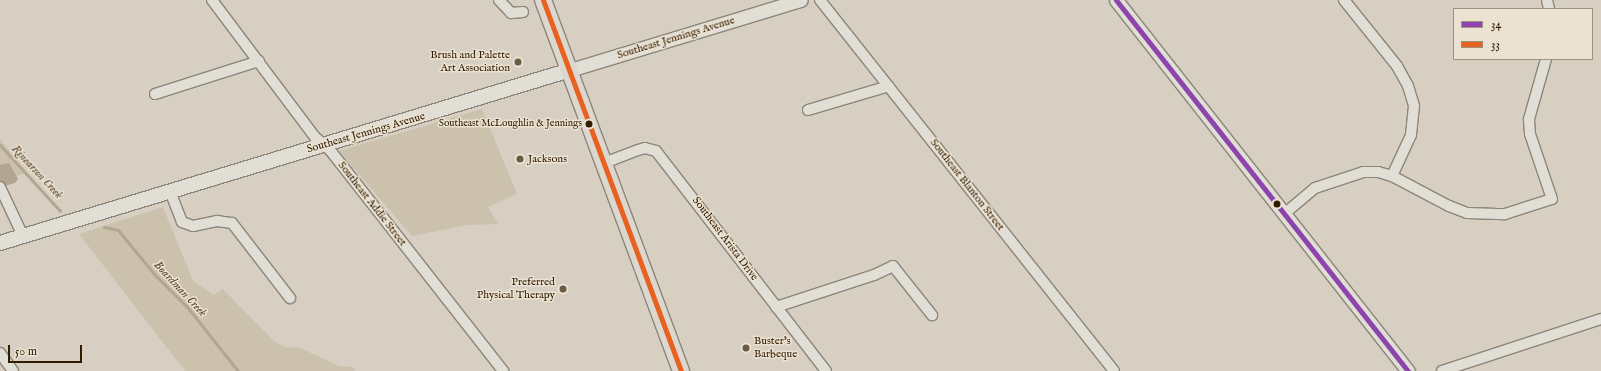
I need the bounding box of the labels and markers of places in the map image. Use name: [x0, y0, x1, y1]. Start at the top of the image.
place label: Brush and Palette Art Association: [430, 49, 510, 75]
marker: Brush and Palette Art Association: [513, 57, 523, 67]
place label: Southeast McLoughlin & Jennings: [439, 118, 582, 130]
marker: Southeast McLoughlin & Jennings: [584, 119, 594, 129]
place label: Jacksons: [528, 152, 567, 166]
marker: Jacksons: [515, 154, 525, 164]
unlabelled marker: [1272, 199, 1282, 209]
place label: Preferred Physical Therapy: [477, 276, 555, 302]
marker: Preferred Physical Therapy: [558, 284, 568, 294]
place label: Buster's Barbeque: [754, 335, 797, 361]
marker: Buster's Barbeque: [741, 343, 751, 353]

